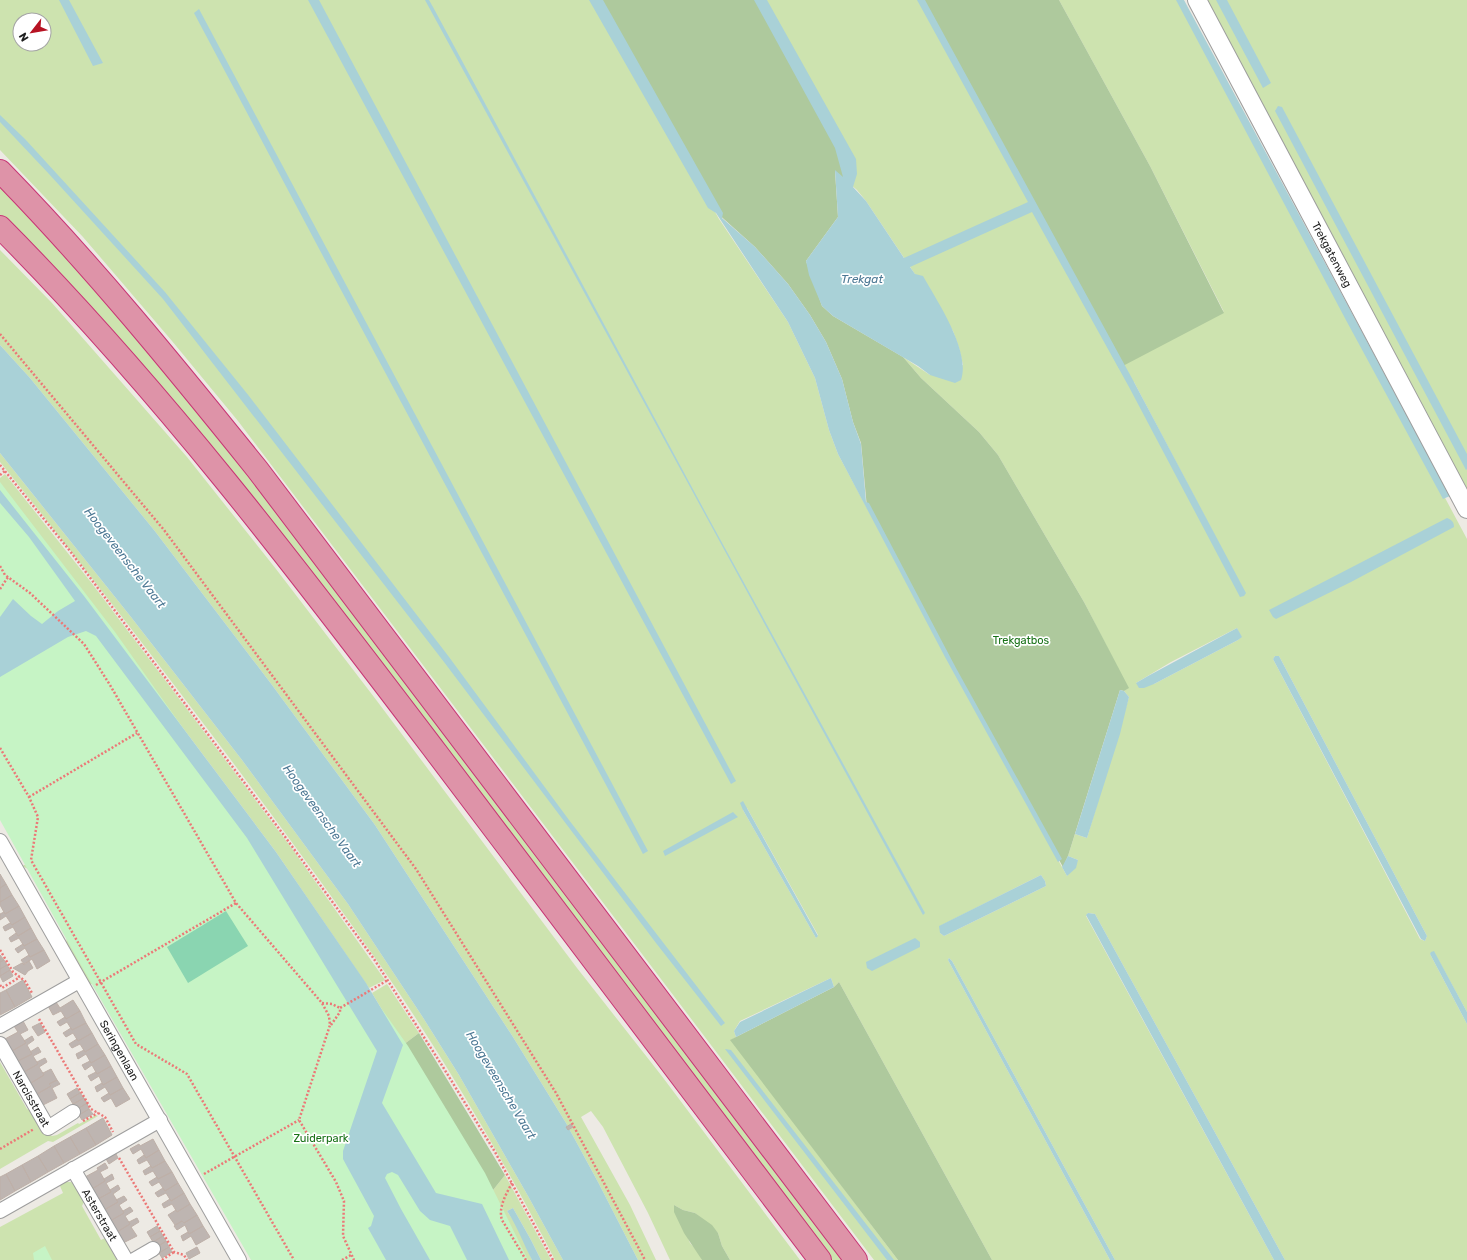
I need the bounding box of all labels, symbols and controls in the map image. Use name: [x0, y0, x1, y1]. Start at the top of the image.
north arrow: [12, 12, 52, 52]
text: N: [16, 30, 31, 44]
street label: Trekgatenweg: [1309, 220, 1354, 290]
water label: Trekgat: [841, 272, 883, 286]
water label: Hoogeveensche Vaart: [81, 505, 169, 611]
park label: Trekgatbos: [993, 634, 1050, 647]
water label: Hoogeveensche Vaart: [280, 762, 364, 870]
street label: Seringenlaan: [97, 1018, 141, 1083]
water label: Hoogeveensche Vaart: [463, 1028, 539, 1142]
street label: Narcisstraat: [10, 1069, 52, 1130]
park label: Zuiderpark: [293, 1132, 349, 1145]
street label: Asterstraat: [79, 1187, 120, 1244]

